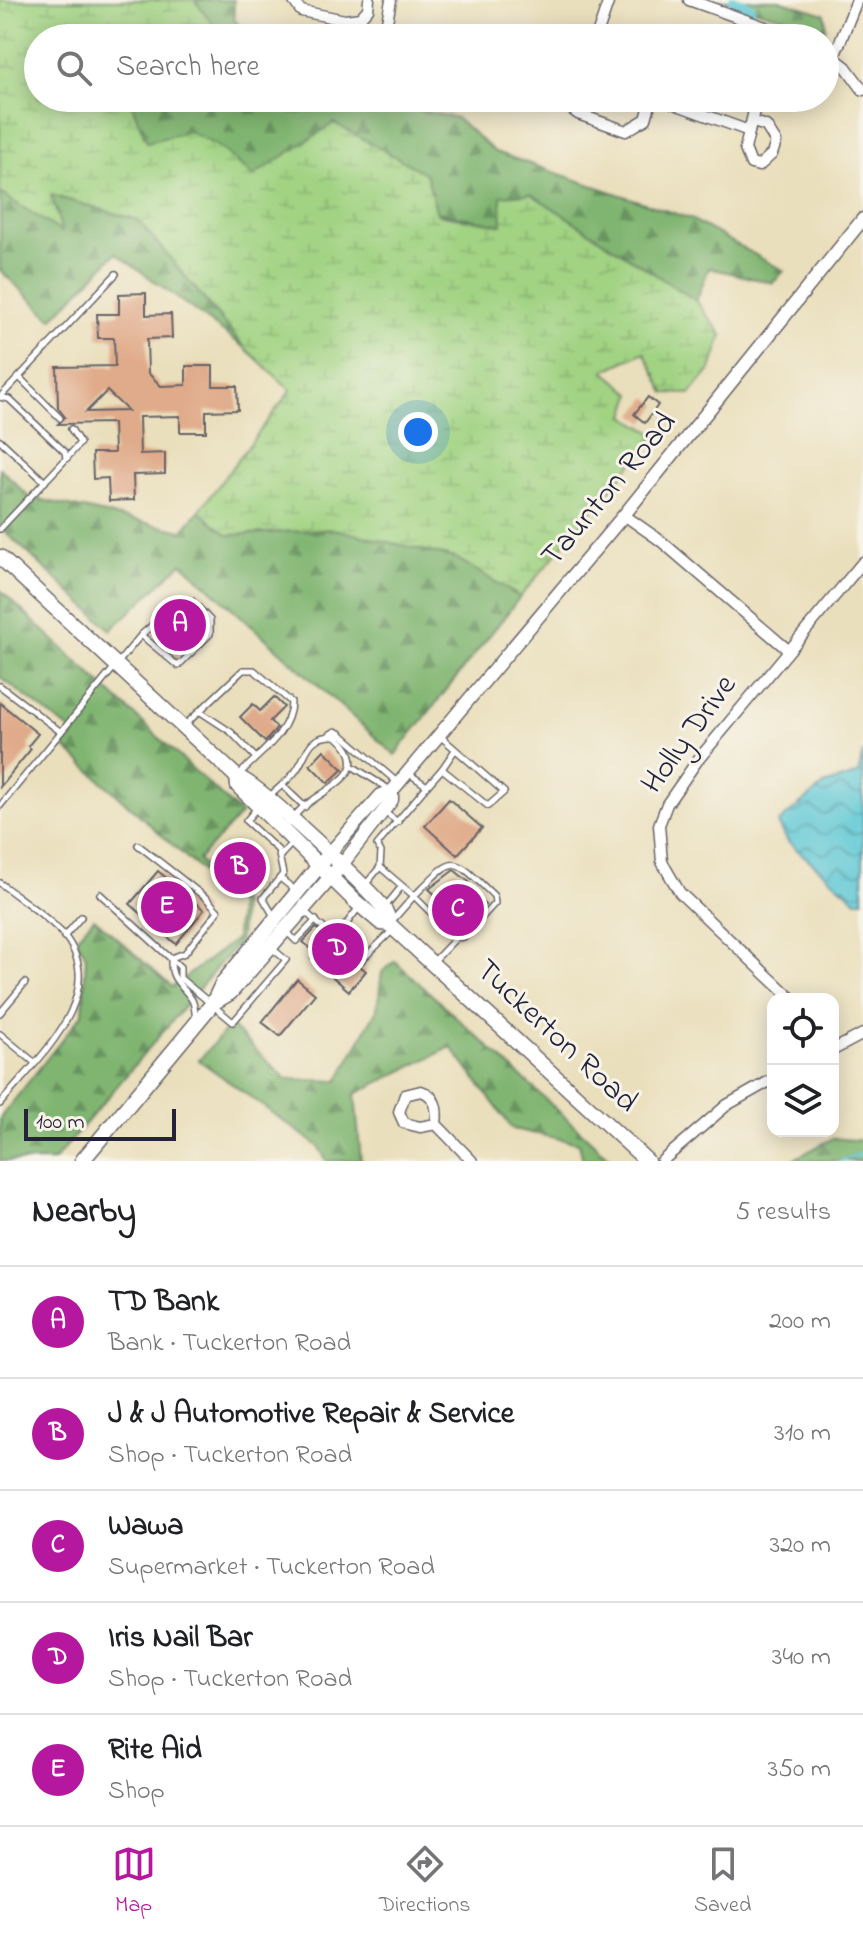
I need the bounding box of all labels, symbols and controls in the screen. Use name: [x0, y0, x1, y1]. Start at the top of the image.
search box: [24, 24, 839, 112]
icon: search: [52, 46, 96, 90]
text: Search here: [116, 46, 260, 90]
street label: Taunton Road: [531, 402, 689, 578]
your location: [398, 412, 438, 452]
pin: A: [154, 595, 206, 655]
street label: Holly Drive: [631, 665, 750, 804]
pin: B: [214, 838, 266, 898]
pin: E: [141, 877, 193, 937]
pin: C: [432, 880, 484, 940]
pin: D: [312, 919, 364, 979]
street label: Tuckerton Road: [464, 949, 648, 1125]
map controls: [767, 993, 839, 1137]
button: locate: [767, 993, 839, 1065]
button: layers: [767, 1065, 839, 1137]
scale bar: [24, 1105, 176, 1141]
text: 100 m: [36, 1107, 85, 1139]
text: Nearby: [32, 1188, 136, 1238]
text: 5 results: [736, 1194, 831, 1232]
text: TD Bank: [108, 1281, 219, 1325]
text: A: [50, 1303, 66, 1341]
text: 200 m: [769, 1303, 831, 1341]
text: Bank · Tuckerton Road: [108, 1325, 351, 1363]
text: J & J Automotive Repair & Service: [108, 1393, 514, 1437]
text: B: [49, 1415, 67, 1453]
text: 310 m: [774, 1415, 831, 1453]
text: Shop · Tuckerton Road: [108, 1437, 352, 1475]
text: Wawa: [108, 1505, 183, 1549]
text: C: [51, 1527, 65, 1565]
text: 320 m: [769, 1527, 831, 1565]
text: Supermarket · Tuckerton Road: [108, 1549, 435, 1587]
text: Iris Nail Bar: [108, 1617, 253, 1661]
text: D: [48, 1639, 68, 1677]
text: 340 m: [772, 1639, 831, 1677]
text: Shop · Tuckerton Road: [108, 1661, 352, 1699]
text: Rite Aid: [108, 1729, 202, 1773]
text: E: [50, 1751, 66, 1789]
text: 350 m: [767, 1751, 831, 1789]
text: Shop: [108, 1773, 165, 1811]
tab: Map: [112, 1842, 156, 1922]
tab: Directions: [379, 1842, 471, 1922]
tab: Saved: [694, 1842, 751, 1922]

